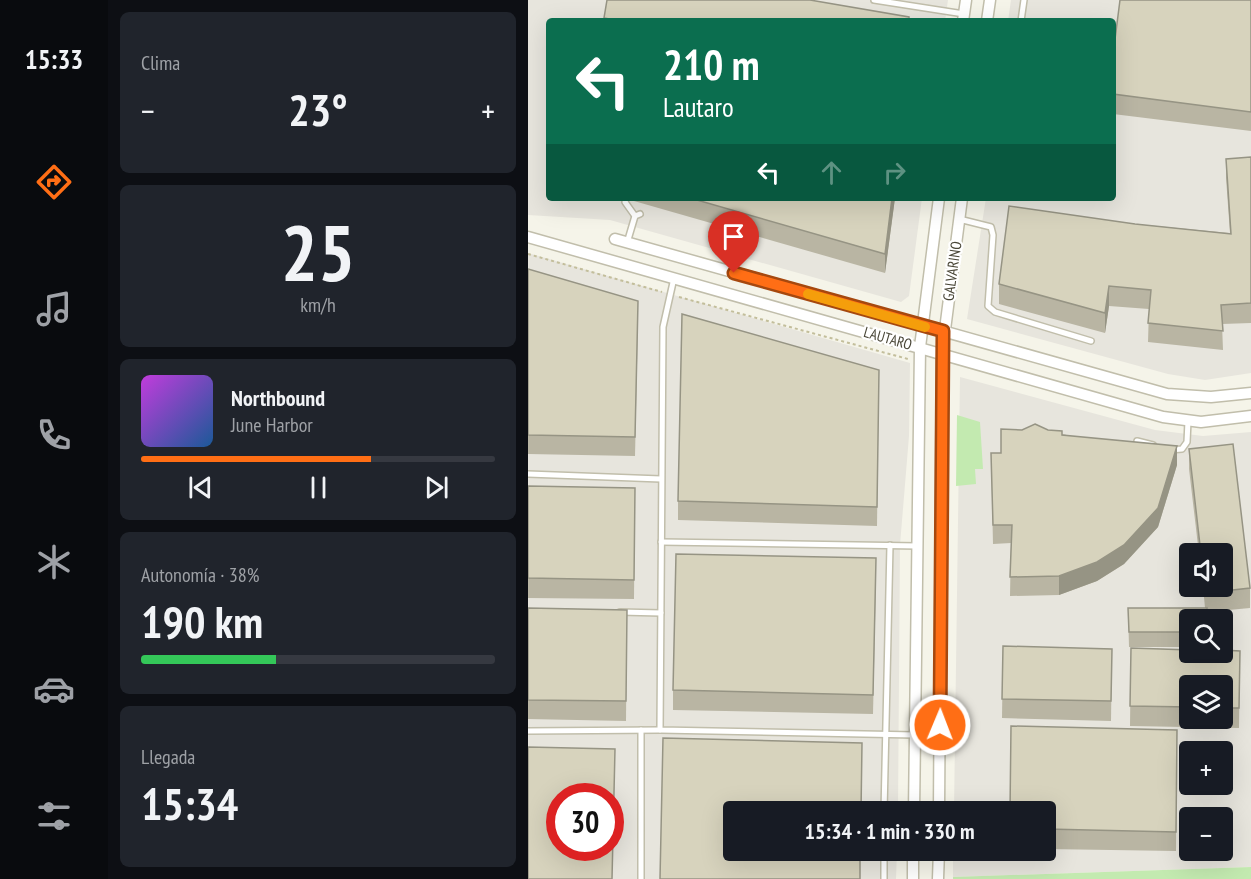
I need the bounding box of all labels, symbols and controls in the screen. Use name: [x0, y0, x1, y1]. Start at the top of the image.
text: 210 m: [663, 37, 760, 92]
text: 15:33: [25, 42, 83, 76]
icon: left: [564, 42, 642, 120]
text: Clima: [141, 50, 180, 76]
text: 23°: [288, 80, 348, 138]
text: −: [141, 89, 155, 132]
text: +: [481, 89, 495, 132]
text: Lautaro: [663, 90, 734, 124]
icon: left: [752, 156, 785, 189]
icon: ahead: [815, 156, 848, 189]
icon: right: [878, 156, 911, 189]
icon: directions: [33, 161, 75, 203]
text: 25: [281, 202, 355, 303]
pin: [708, 211, 759, 273]
icon: arrive: [717, 220, 750, 253]
street label: GALVARINO: [938, 240, 966, 302]
icon: music: [33, 288, 75, 330]
text: km/h: [300, 292, 336, 318]
street label: LAUTARO: [862, 322, 914, 354]
text: Northbound: [231, 384, 325, 412]
text: June Harbor: [231, 412, 313, 438]
icon: phone: [33, 414, 75, 456]
icon: previous: [184, 471, 217, 504]
icon: pause: [302, 471, 335, 504]
icon: next: [420, 471, 453, 504]
icon: climate: [33, 541, 75, 583]
map controls: [1179, 543, 1233, 861]
button: sound: [1179, 543, 1233, 597]
text: Autonomía · 38%: [141, 562, 259, 588]
text: 190 km: [141, 592, 263, 650]
button: search: [1179, 609, 1233, 663]
icon: car: [33, 668, 75, 710]
button: layers: [1179, 675, 1233, 729]
position arrow: [908, 693, 972, 757]
button: +: [1179, 741, 1233, 795]
text: Llegada: [141, 744, 195, 770]
text: 15:34: [141, 774, 238, 832]
speed limit sign: 30: [546, 783, 624, 861]
icon: filters: [33, 795, 75, 837]
button: −: [1179, 807, 1233, 861]
text: 15:34 · 1 min · 330 m: [804, 817, 975, 845]

